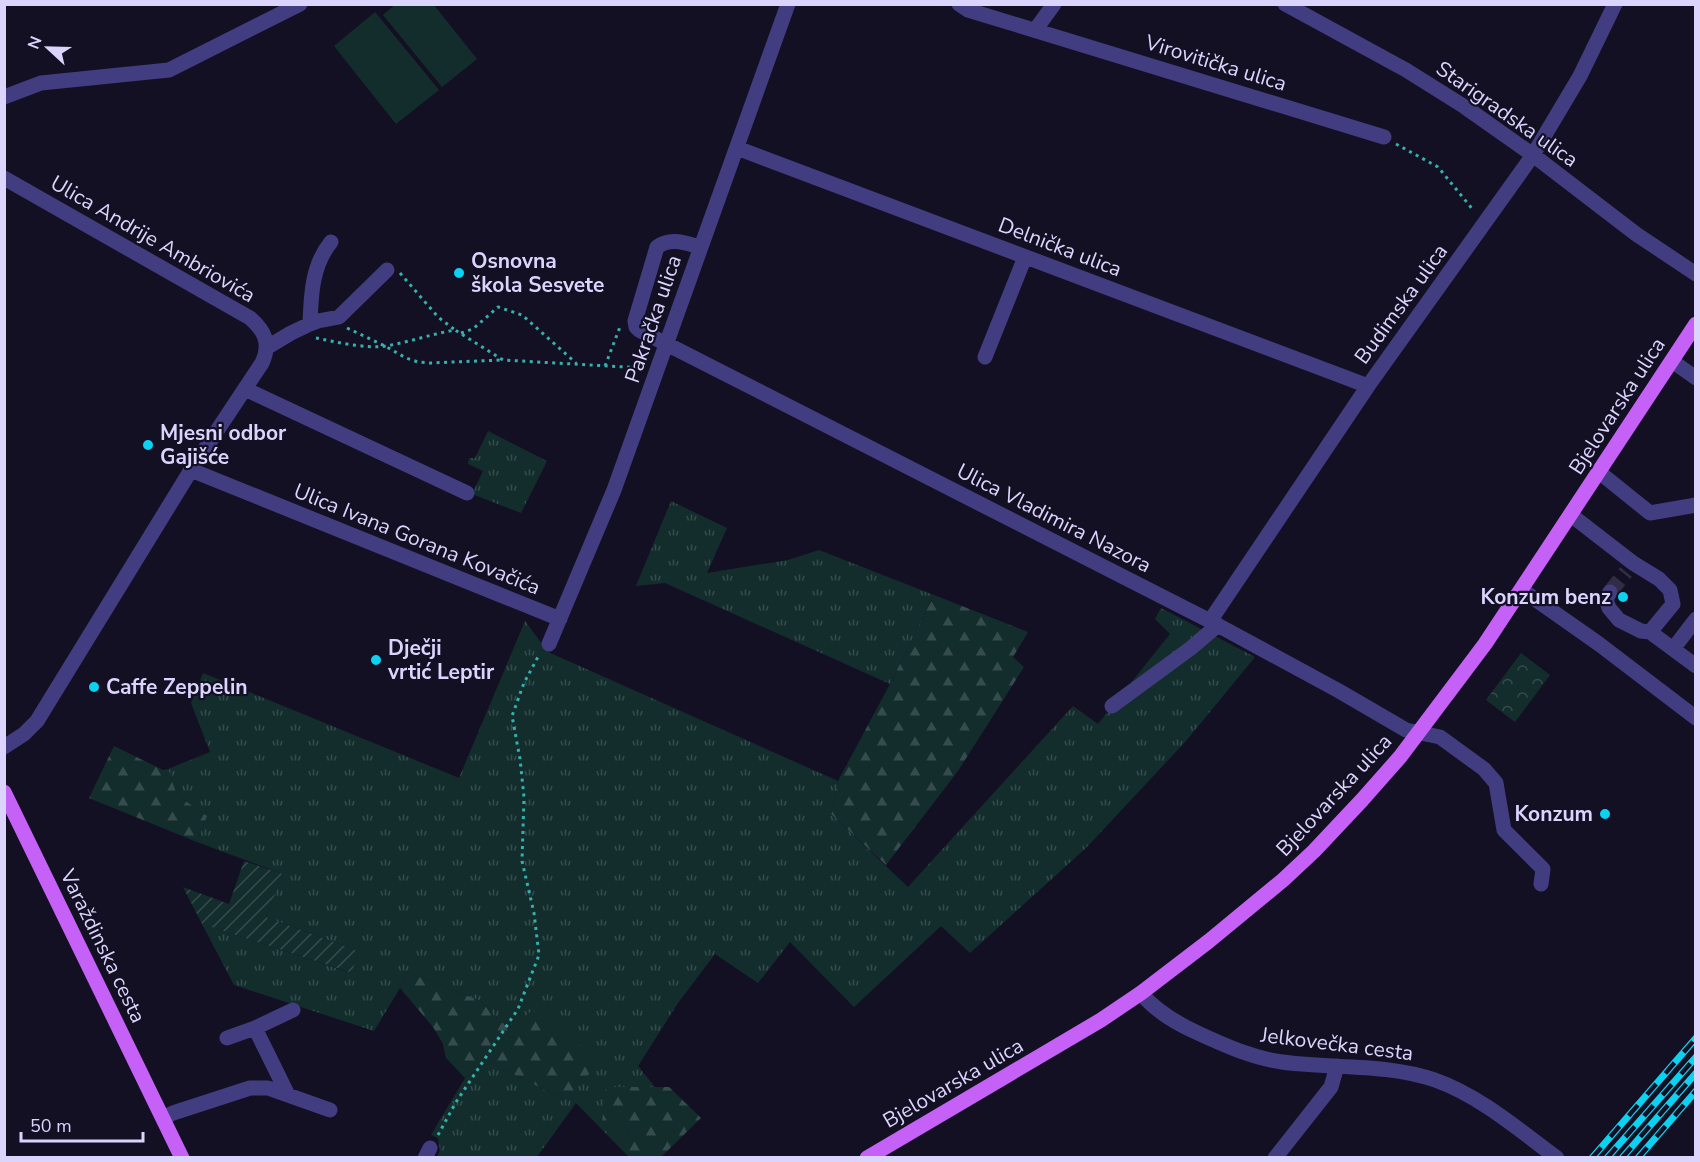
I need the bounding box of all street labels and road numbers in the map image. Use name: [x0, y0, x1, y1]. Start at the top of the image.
street label: Virovitička ulica: [1141, 28, 1290, 98]
street label: Starigradska ulica: [1430, 54, 1584, 174]
street label: Ulica Andrije Ambriovića: [46, 169, 260, 309]
street label: Delnička ulica: [994, 211, 1126, 283]
street label: Budimska ulica: [1348, 238, 1454, 370]
street label: Pakračka ulica: [618, 251, 688, 387]
street label: Bjelovarska ulica: [1562, 332, 1672, 480]
street label: Ulica Vladimira Nazora: [952, 457, 1156, 579]
street label: Ulica Ivana Gorana Kovačića: [290, 477, 544, 601]
street label: Bjelovarska ulica: [1270, 728, 1398, 862]
street label: Varaždinska cesta: [53, 864, 152, 1027]
street label: Jelkovečka cesta: [1258, 1021, 1415, 1067]
street label: Bjelovarska ulica: [878, 1031, 1028, 1135]

